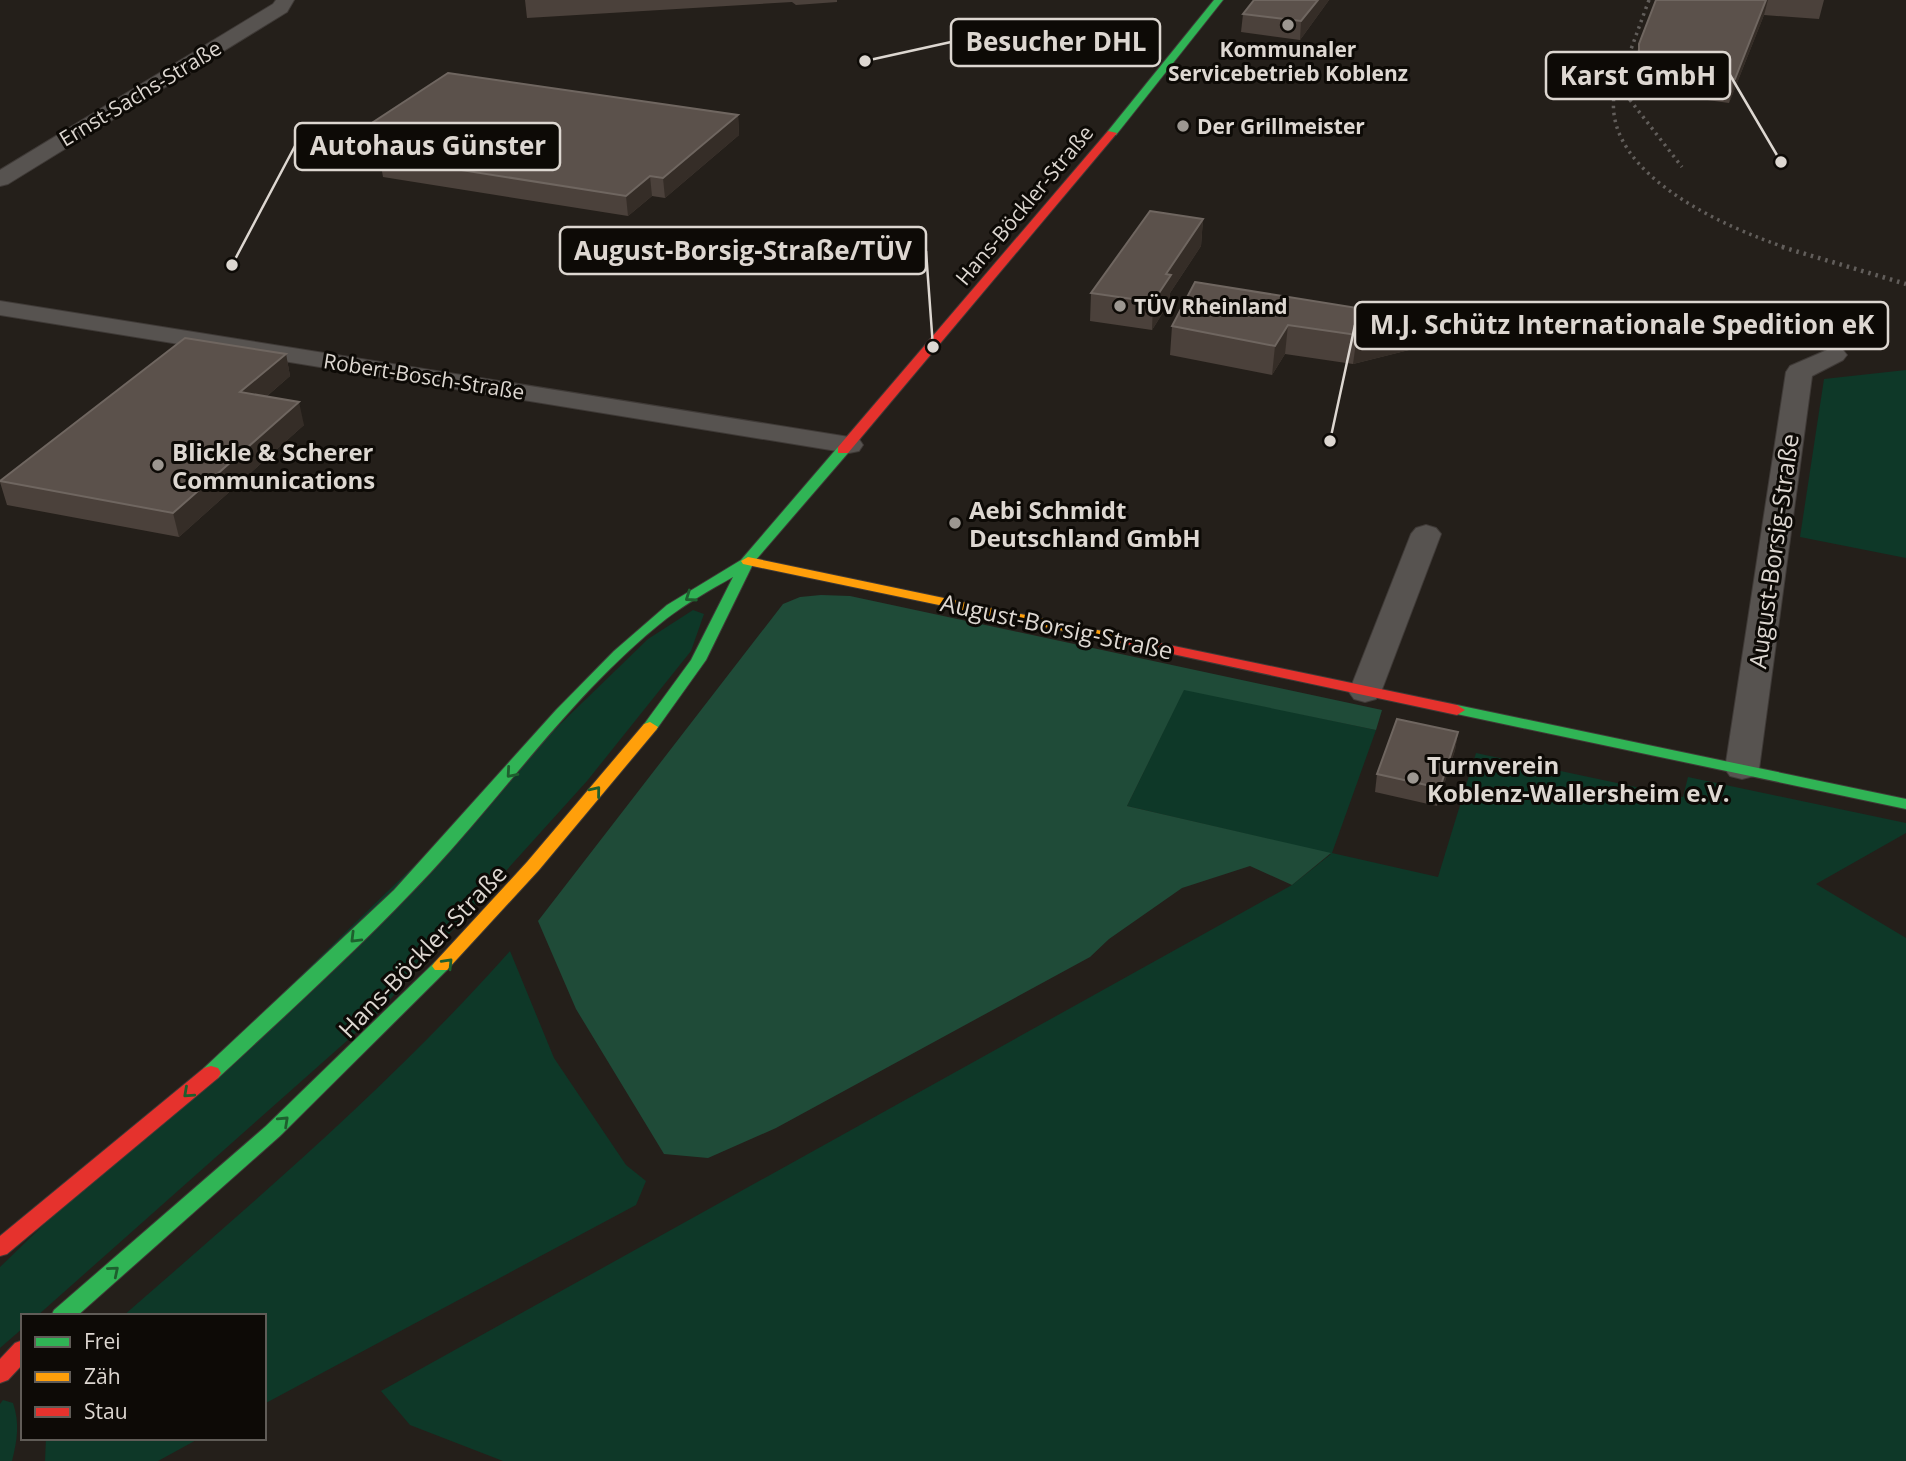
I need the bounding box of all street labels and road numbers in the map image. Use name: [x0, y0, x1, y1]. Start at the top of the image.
street label: Ernst-Sachs-Straße: [54, 34, 226, 152]
street label: Hans-Böckler-Straße: [949, 119, 1099, 291]
street label: Robert-Bosch-Straße: [322, 346, 526, 406]
street label: August-Borsig-Straße: [1740, 432, 1806, 670]
street label: August-Borsig-Straße: [938, 585, 1176, 667]
street label: Hans-Böckler-Straße: [330, 857, 514, 1045]

